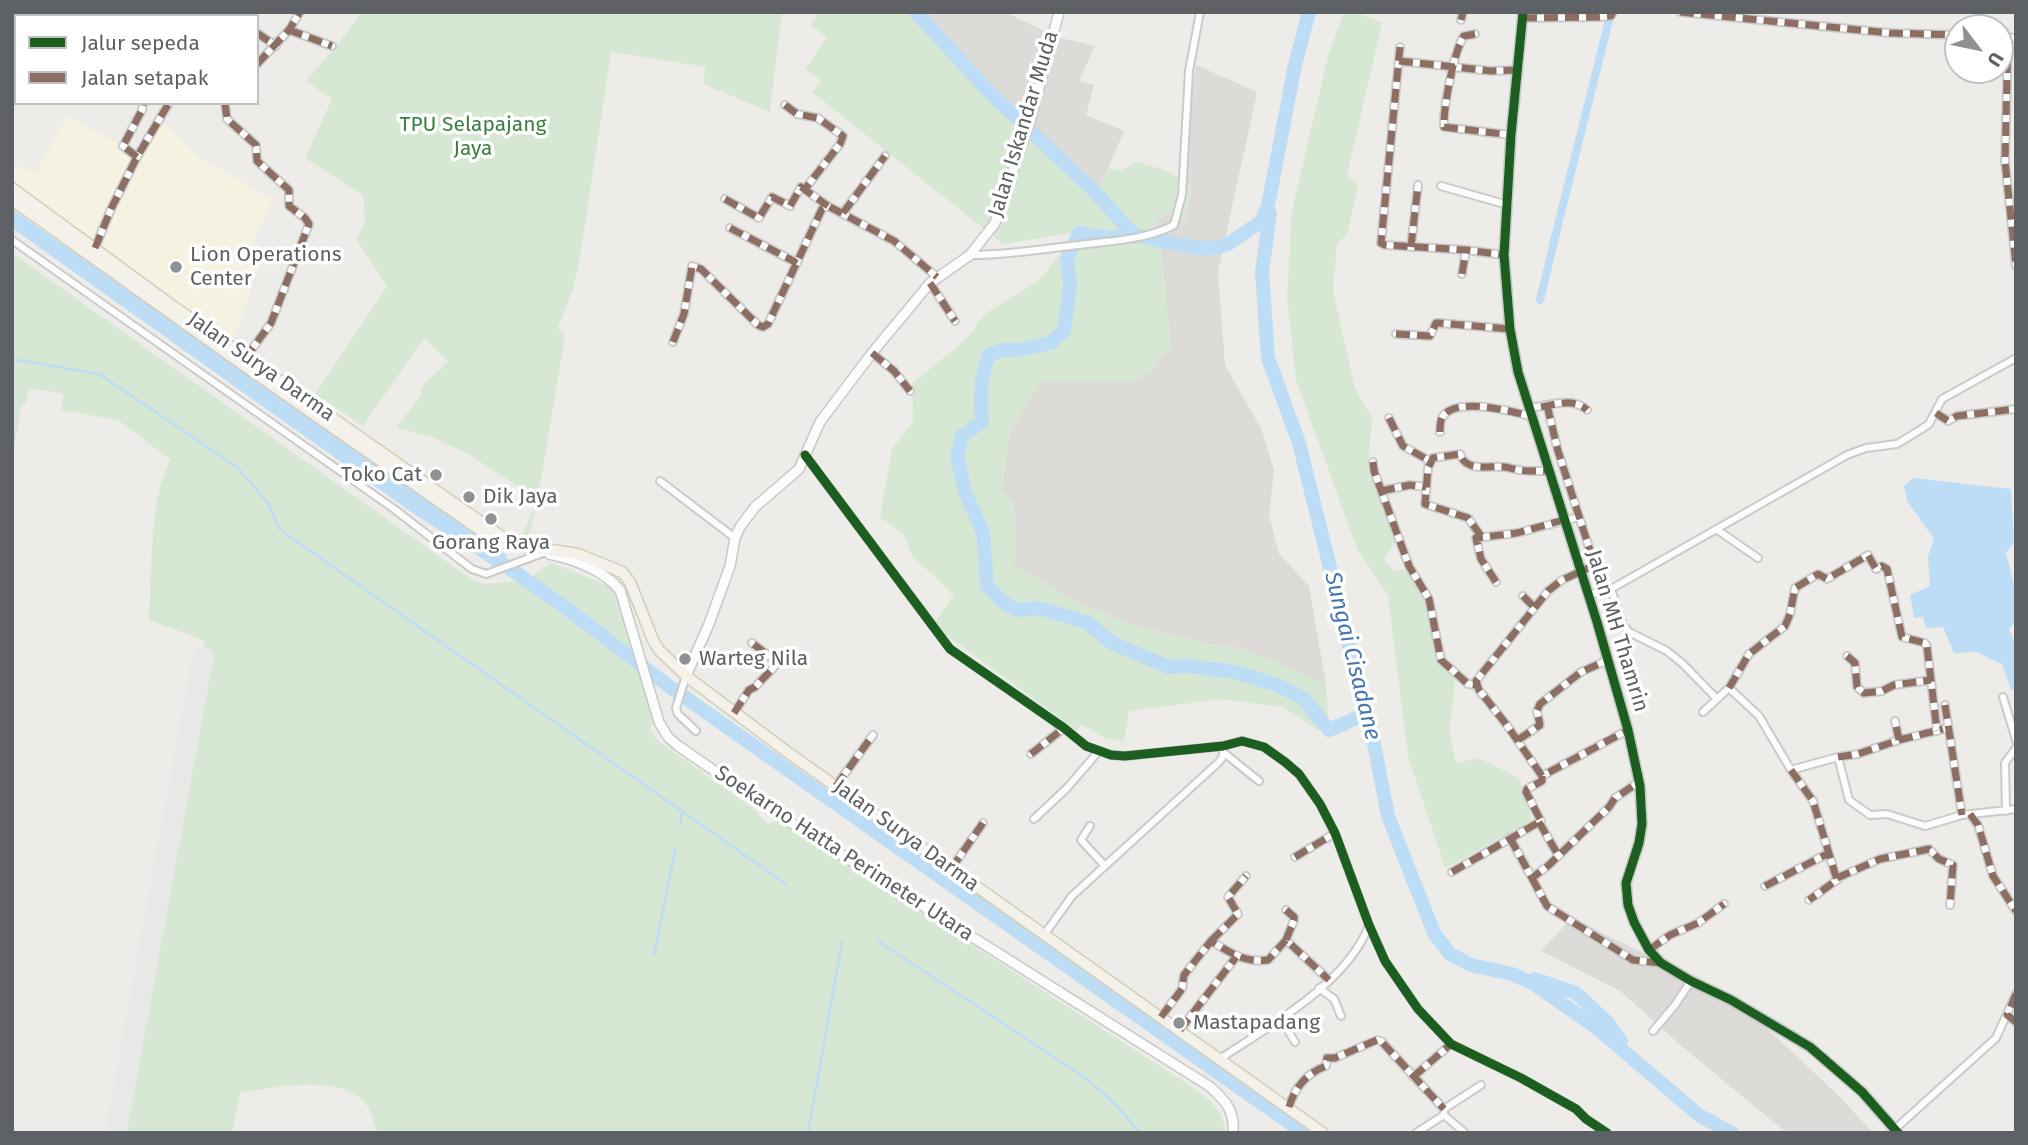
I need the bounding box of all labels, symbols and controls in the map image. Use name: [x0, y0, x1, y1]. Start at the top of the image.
legend: [14, 14, 259, 105]
north arrow: [1944, 14, 2014, 84]
street label: Jalan Iskandar Muda: [984, 28, 1064, 220]
text: Jalur sepeda: [81, 30, 200, 56]
text: U: [1983, 48, 2009, 71]
text: Jalan setapak: [81, 65, 209, 91]
park label: TPU Selapajang Jaya: [400, 112, 546, 162]
place label: Lion Operations Center: [190, 242, 342, 292]
marker: Lion Operations Center: [168, 259, 184, 275]
street label: Jalan Surya Darma: [183, 307, 339, 427]
place label: Toko Cat: [341, 462, 422, 488]
marker: Toko Cat: [428, 467, 444, 483]
place label: Dik Jaya: [483, 484, 558, 510]
marker: Dik Jaya: [461, 489, 477, 505]
marker: Gorang Raya: [483, 511, 499, 527]
place label: Gorang Raya: [432, 530, 550, 556]
street label: Jalan MH Thamrin: [1580, 547, 1654, 715]
water label: Sungai Cisadane: [1318, 569, 1386, 743]
place label: Warteg Nila: [699, 646, 808, 672]
marker: Warteg Nila: [677, 651, 693, 667]
street label: Soekarno Hatta Perimeter Utara: [710, 761, 978, 947]
street label: Jalan Surya Darma: [828, 775, 984, 897]
place label: Mastapadang: [1193, 1010, 1320, 1036]
marker: Mastapadang: [1171, 1015, 1187, 1031]

